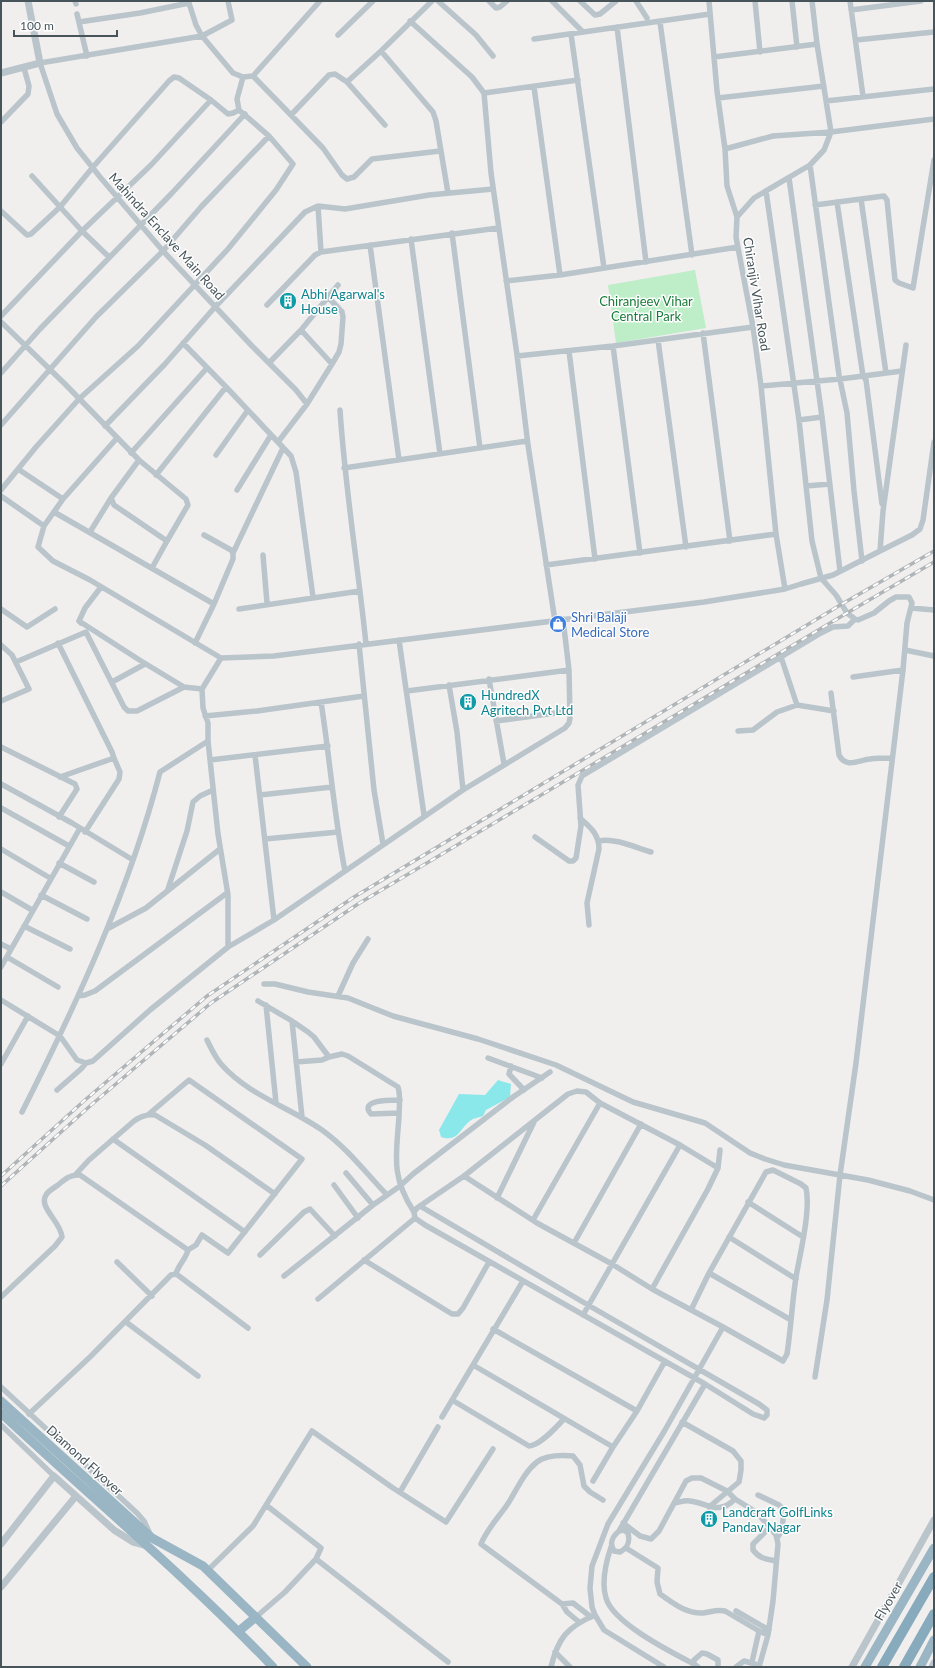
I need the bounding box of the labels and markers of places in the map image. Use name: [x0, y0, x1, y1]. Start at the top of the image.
place label: Abhi Agarwal's House: [301, 286, 385, 317]
building icon: Abhi Agarwal's House: [278, 291, 298, 311]
place label: Shri Balaji Medical Store: [571, 609, 649, 640]
shop icon: Shri Balaji Medical Store: [548, 614, 568, 634]
place label: HundredX Agritech Pvt Ltd: [481, 687, 573, 718]
building icon: HundredX Agritech Pvt Ltd: [458, 692, 478, 712]
place label: Landcraft GolfLinks Pandav Nagar: [722, 1504, 833, 1535]
building icon: Landcraft GolfLinks Pandav Nagar: [699, 1509, 719, 1529]

